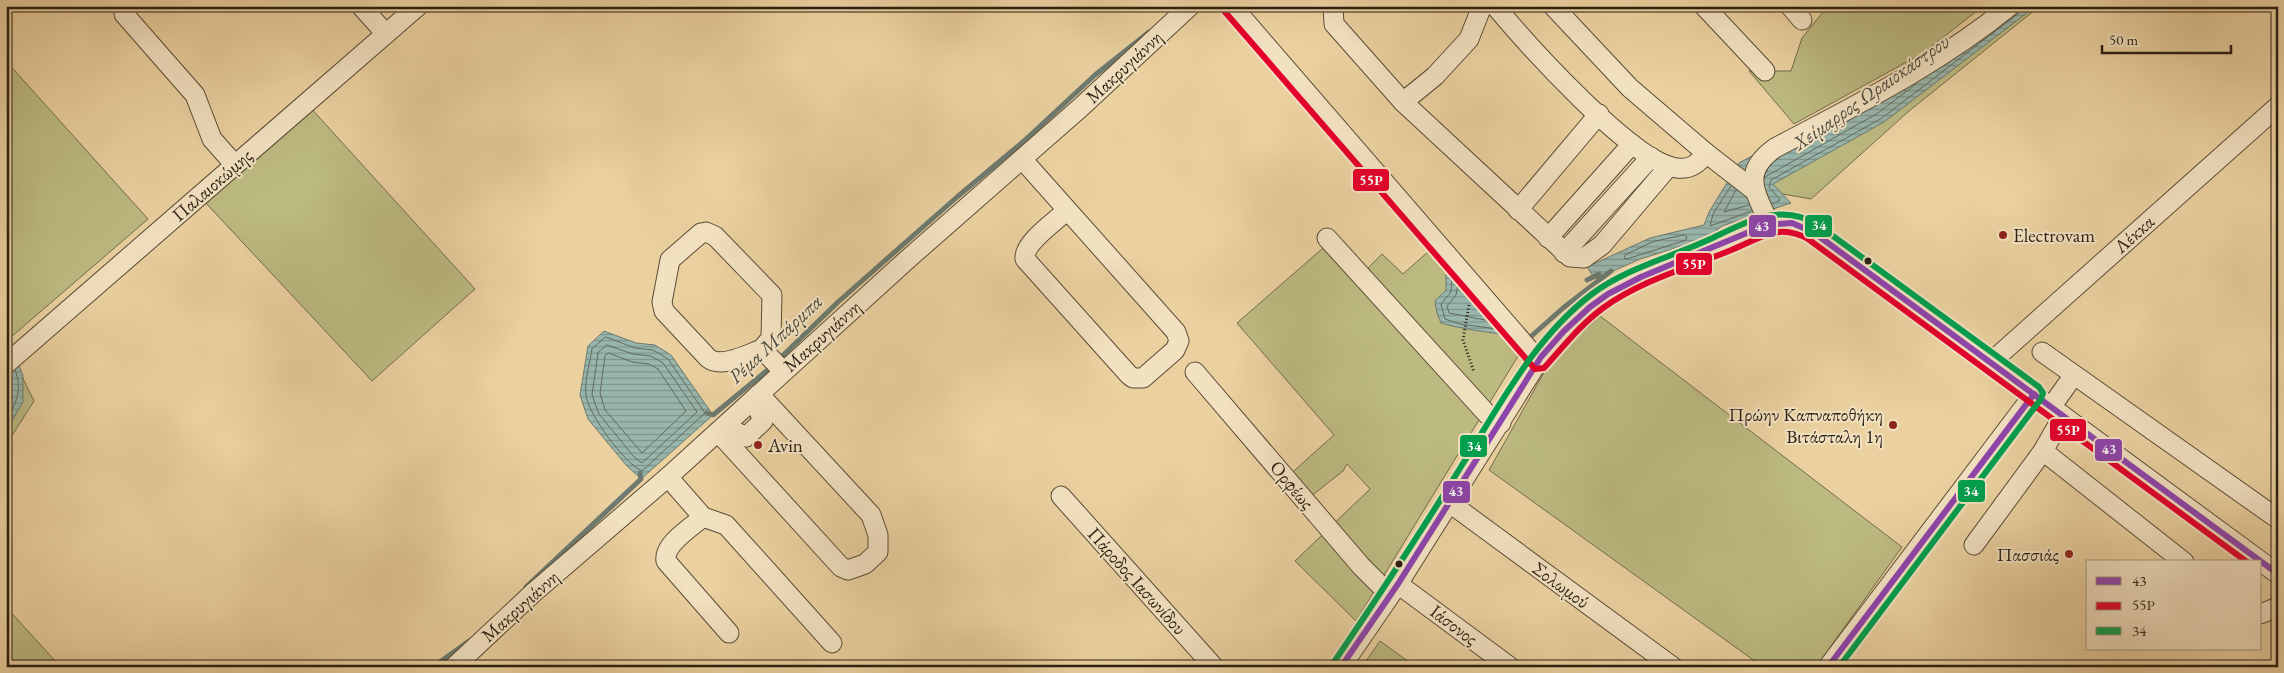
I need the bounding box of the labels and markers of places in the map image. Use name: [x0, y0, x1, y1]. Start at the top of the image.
place label: Electrovam: [2013, 223, 2095, 248]
marker: Electrovam: [1997, 229, 2009, 241]
unlabelled marker: [1863, 256, 1873, 266]
place label: Πρώην Καπναποθήκη Βιτάσταλη 1η: [1729, 402, 1883, 449]
marker: Πρώην Καπναποθήκη Βιτάσταλη 1η: [1887, 419, 1899, 431]
place label: Avin: [767, 433, 803, 458]
marker: Avin: [752, 439, 764, 451]
place label: Πασσιάς: [1997, 542, 2059, 567]
marker: Πασσιάς: [2063, 548, 2075, 560]
unlabelled marker: [1394, 559, 1404, 569]

